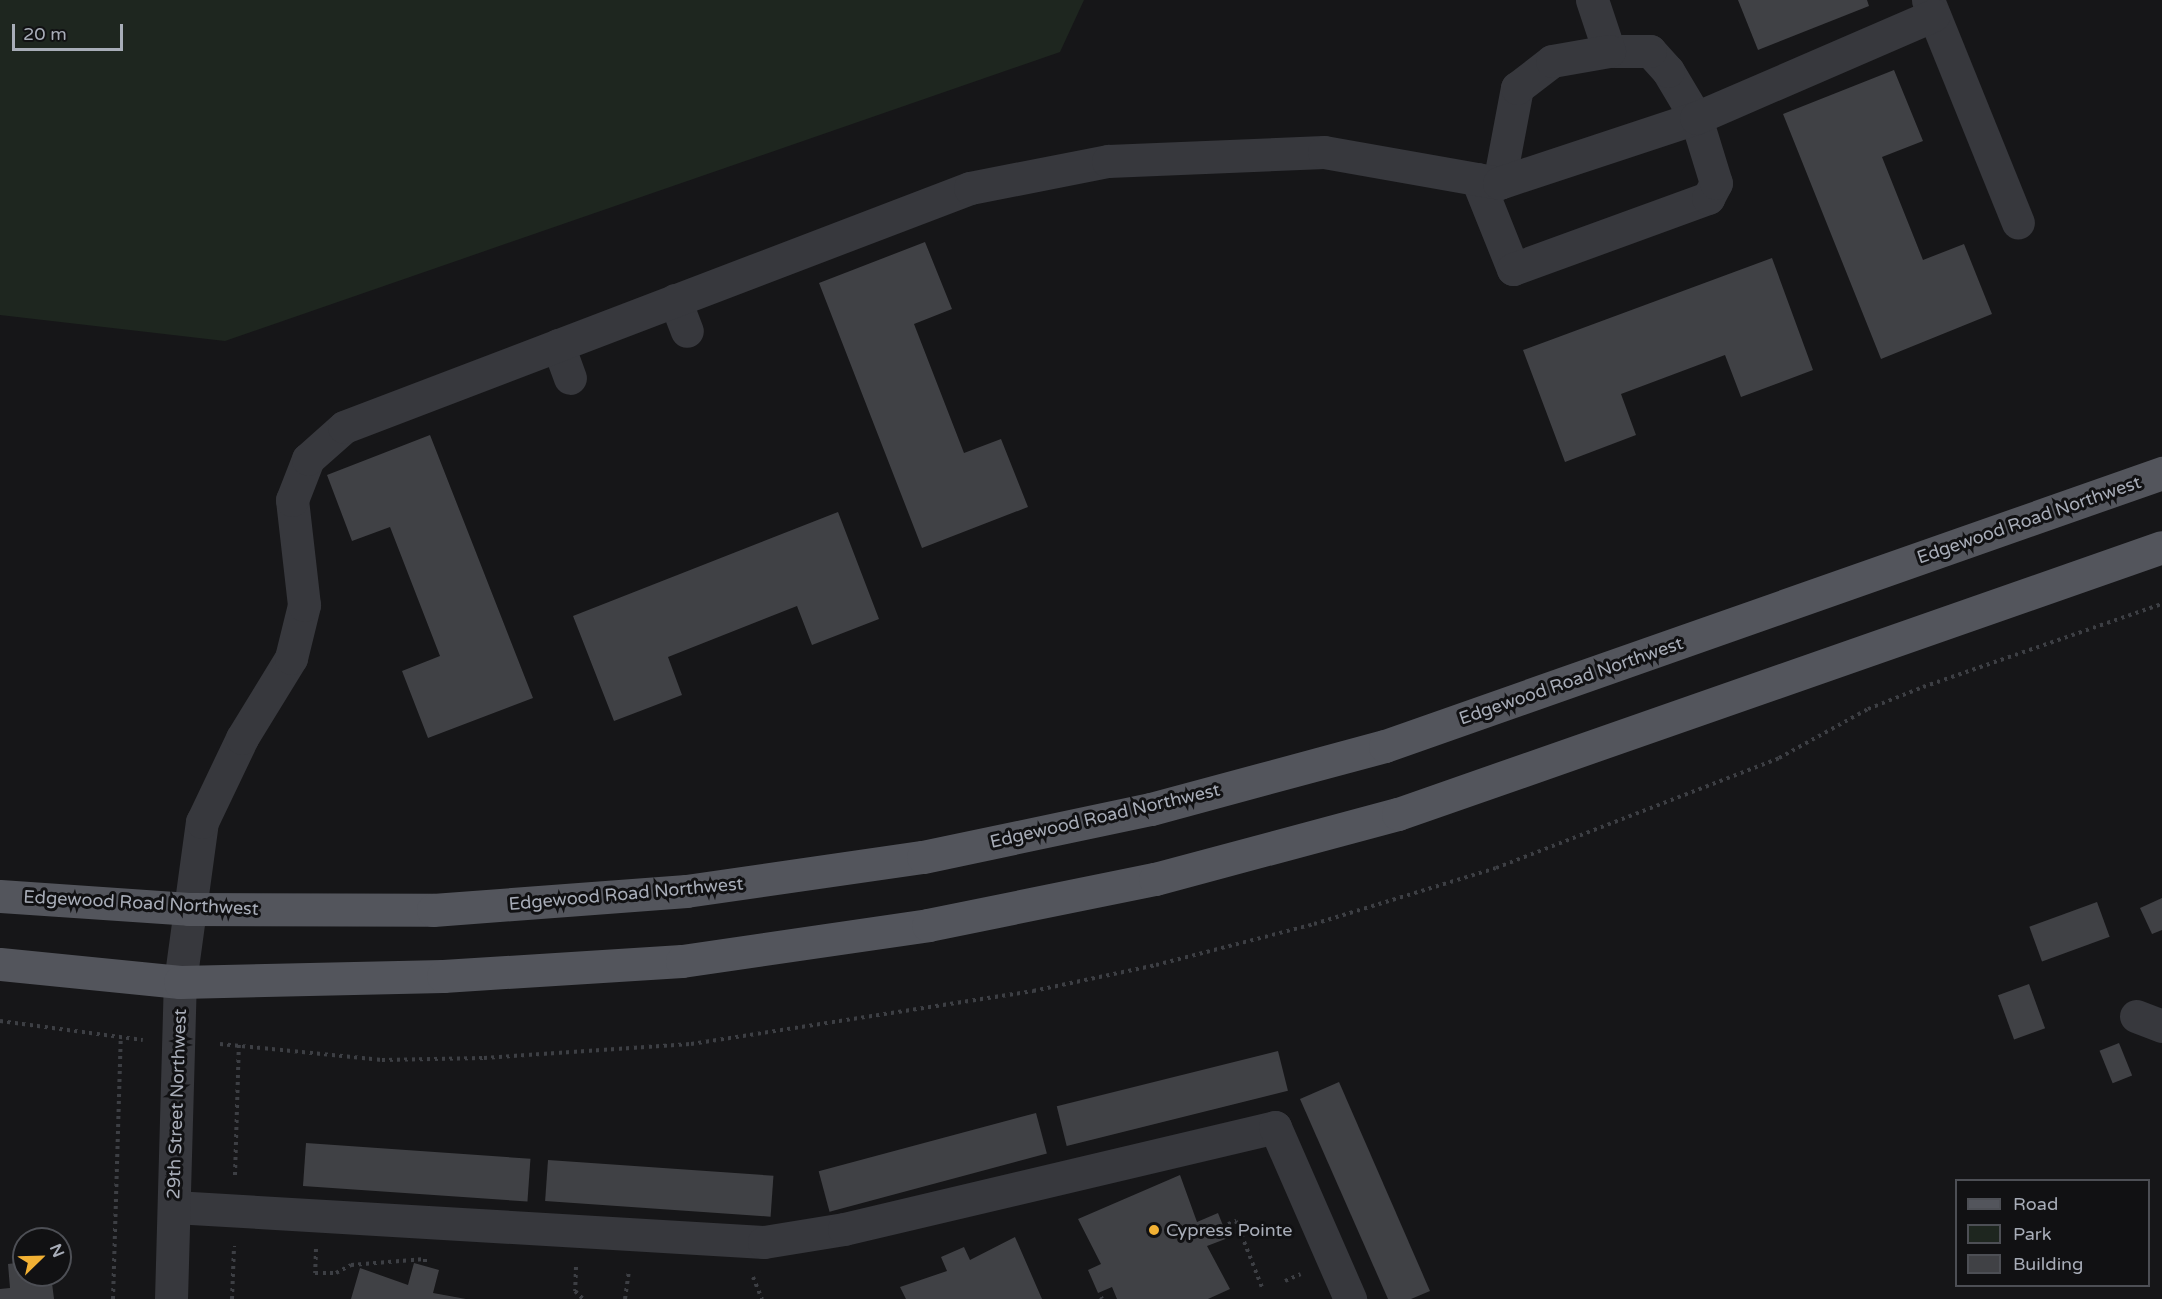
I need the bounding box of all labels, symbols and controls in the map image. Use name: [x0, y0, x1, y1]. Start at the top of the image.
scale bar: [15, 12, 126, 50]
text: 20 m: [23, 23, 67, 45]
street label: Edgewood Road Northwest: [1914, 471, 2144, 569]
street label: Edgewood Road Northwest: [1456, 632, 1686, 730]
street label: Edgewood Road Northwest: [988, 779, 1222, 853]
street label: Edgewood Road Northwest: [508, 873, 744, 915]
street label: Edgewood Road Northwest: [23, 886, 259, 920]
street label: 29th Street Northwest: [163, 1008, 191, 1200]
legend: [1955, 1179, 2150, 1287]
text: Road: [2013, 1193, 2058, 1215]
place label: Cypress Pointe: [1166, 1219, 1292, 1241]
marker: Cypress Pointe: [1147, 1223, 1161, 1237]
text: Park: [2013, 1223, 2051, 1245]
north arrow: [12, 1227, 72, 1287]
text: N: [45, 1241, 68, 1261]
text: Building: [2013, 1253, 2083, 1275]

